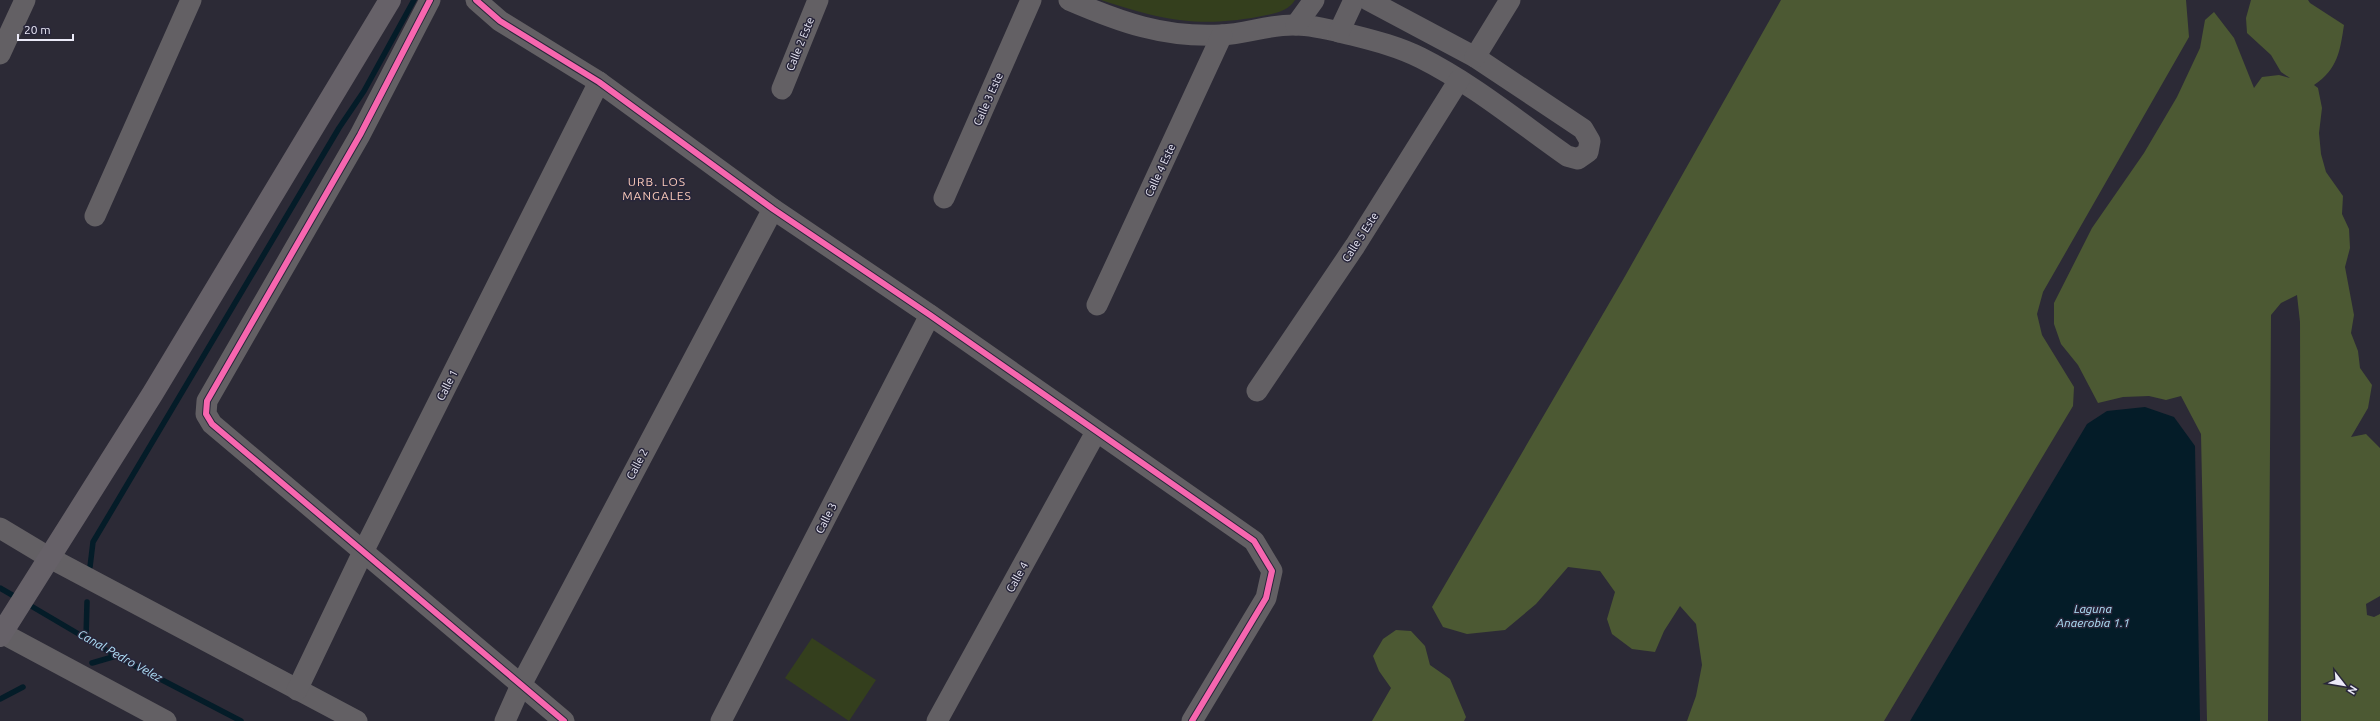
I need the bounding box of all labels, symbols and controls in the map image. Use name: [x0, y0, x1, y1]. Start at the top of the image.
street label: Calle 2 Este: [784, 15, 816, 73]
scale bar: [18, 16, 73, 42]
text: 20 m: [24, 23, 51, 36]
street label: Calle 3 Este: [971, 71, 1005, 127]
street label: Calle 4 Este: [1143, 142, 1177, 198]
district label: URB. LOS MANGALES: [622, 175, 692, 202]
street label: Calle 5 Este: [1339, 210, 1381, 264]
street label: Calle 1: [434, 368, 460, 402]
street label: Calle 2: [624, 447, 650, 481]
street label: Calle 3: [813, 501, 839, 535]
street label: Calle 4: [1004, 560, 1030, 594]
water label: Laguna Anaerobia 1.1: [2055, 602, 2130, 629]
water label: Canal Pedro Velez: [76, 627, 165, 684]
north arrow: [2324, 665, 2364, 705]
text: N: [2345, 684, 2360, 697]

